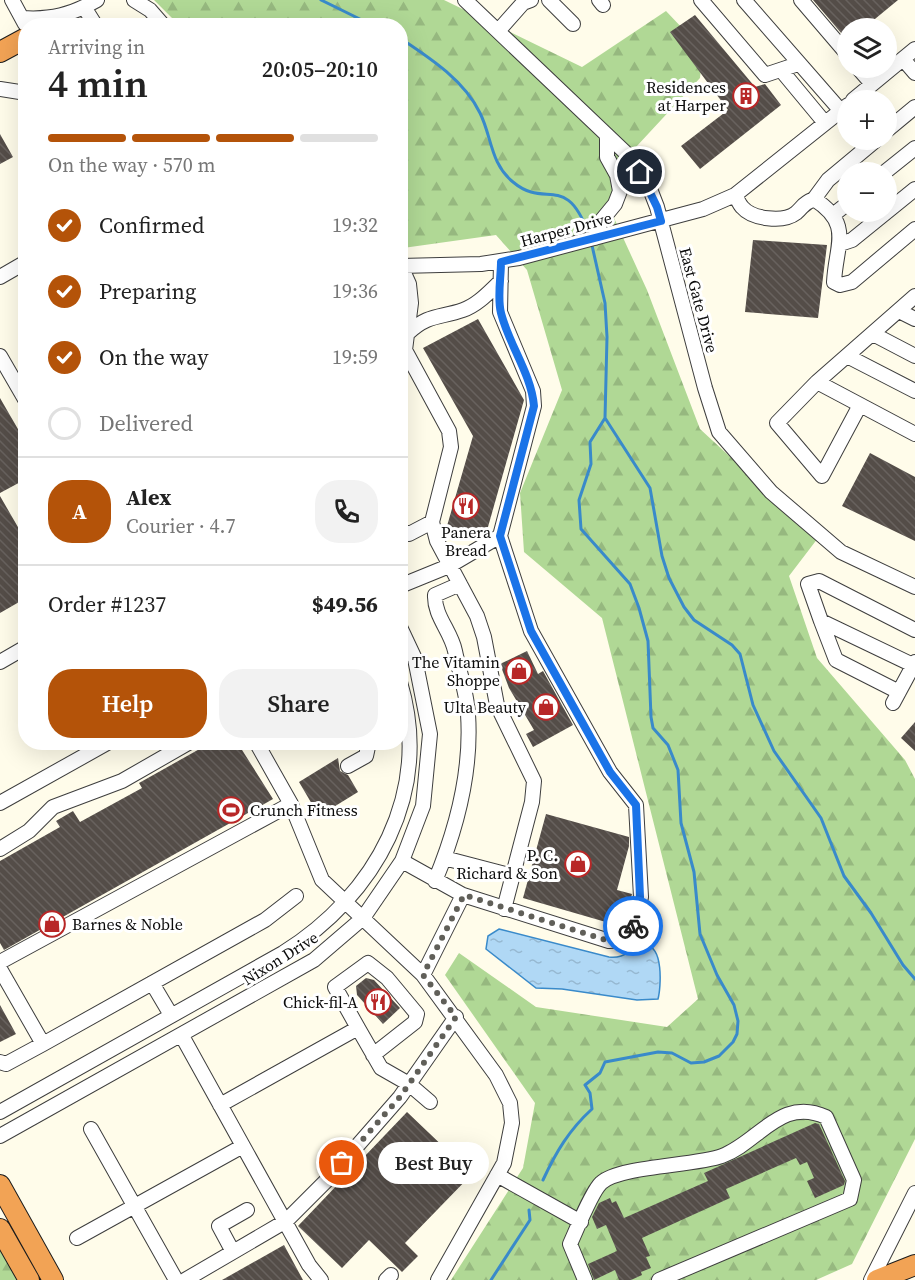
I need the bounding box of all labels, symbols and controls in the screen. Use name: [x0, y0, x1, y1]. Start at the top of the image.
map controls: [837, 18, 897, 222]
button: layers: [837, 18, 897, 78]
text: Arriving in: [48, 33, 145, 61]
text: 20:05–20:10: [262, 54, 378, 84]
text: 4 min: [48, 57, 148, 110]
place label: Residences at Harper: [646, 76, 726, 116]
building icon: Residences at Harper: [731, 81, 761, 111]
button: +: [837, 90, 897, 150]
pin: [614, 146, 665, 197]
text: On the way · 570 m: [48, 151, 215, 179]
icon: home: [623, 155, 656, 188]
button: −: [837, 162, 897, 222]
street label: Harper Drive: [518, 206, 614, 252]
icon: check: [48, 209, 81, 242]
text: Confirmed: [99, 210, 204, 240]
text: 19:32: [332, 211, 378, 239]
street label: East Gate Drive: [674, 245, 724, 355]
icon: check: [48, 275, 81, 308]
text: Preparing: [99, 276, 196, 306]
text: 19:36: [332, 277, 378, 305]
icon: check: [48, 341, 81, 374]
text: On the way: [99, 342, 208, 372]
text: 19:59: [332, 343, 378, 371]
text: Delivered: [99, 408, 193, 438]
button: phone: [315, 480, 378, 543]
text: Alex: [126, 482, 171, 512]
restaurant icon: Panera Bread: [451, 491, 481, 521]
text: A: [72, 496, 87, 526]
text: Courier · 4.7: [126, 512, 235, 540]
place label: Panera Bread: [441, 521, 492, 561]
text: Order #1237: [48, 589, 166, 619]
text: $49.56: [312, 589, 378, 619]
place label: The Vitamin Shoppe: [412, 651, 500, 691]
shop icon: The Vitamin Shoppe: [504, 656, 534, 686]
button: Help: [48, 669, 207, 738]
button: Share: [219, 669, 378, 738]
shop icon: Ulta Beauty: [531, 692, 561, 722]
place label: Ulta Beauty: [444, 696, 527, 718]
sports icon: Crunch Fitness: [216, 795, 246, 825]
place label: Crunch Fitness: [250, 799, 358, 821]
place label: P. C. Richard & Son: [456, 844, 558, 884]
shop icon: P. C. Richard & Son: [563, 849, 593, 879]
courier: [603, 896, 663, 956]
shop icon: Barnes & Noble: [37, 909, 67, 939]
icon: bike: [617, 910, 650, 943]
place label: Barnes & Noble: [72, 913, 183, 935]
street label: Nixon Drive: [238, 926, 322, 990]
restaurant icon: Chick-fil-A: [363, 987, 393, 1017]
place label: Chick-fil-A: [283, 991, 358, 1013]
pin: [316, 1137, 367, 1188]
callout: Best Buy: [378, 1142, 489, 1184]
icon: bag: [325, 1146, 358, 1179]
text: Best Buy: [395, 1149, 472, 1177]

